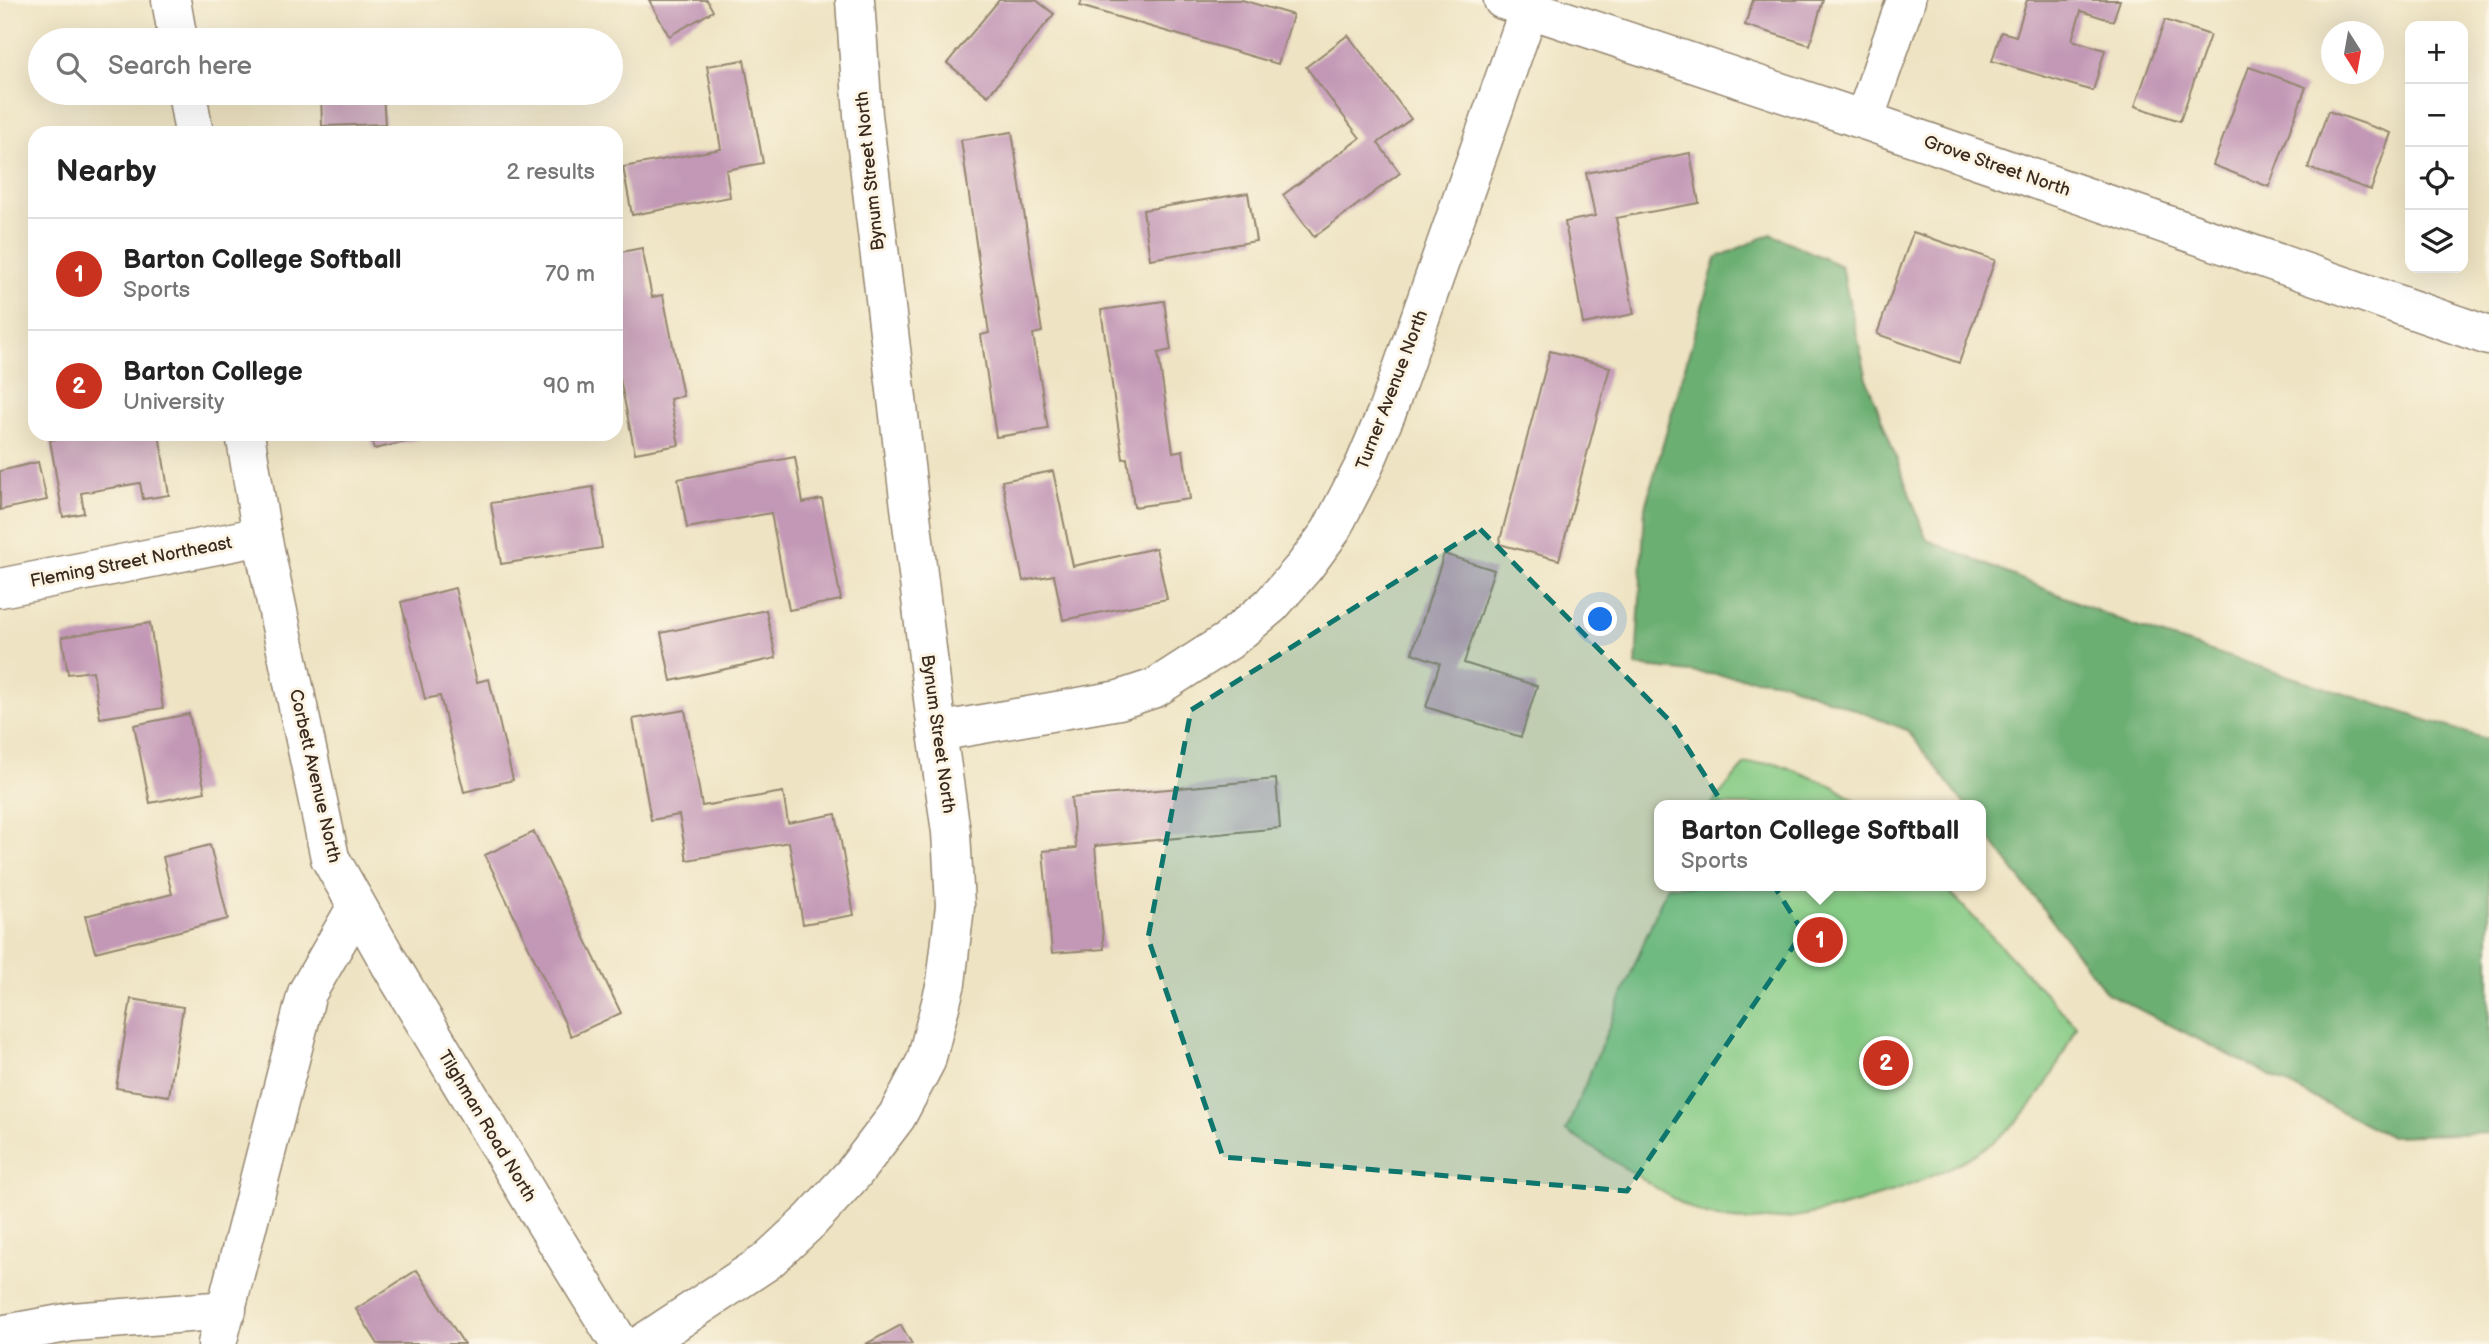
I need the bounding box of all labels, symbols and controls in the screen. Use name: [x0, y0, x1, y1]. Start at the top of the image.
north arrow: [2321, 21, 2384, 84]
map controls: [2405, 21, 2468, 273]
button: +: [2405, 21, 2468, 84]
search box: [28, 28, 623, 105]
icon: search: [52, 48, 90, 86]
text: Search here: [108, 51, 252, 82]
button: −: [2405, 84, 2468, 147]
street label: Bynum Street North: [851, 90, 889, 252]
street label: Grove Street North: [1921, 131, 2073, 201]
button: locate: [2405, 147, 2468, 210]
text: Nearby: [56, 154, 156, 190]
text: 2 results: [506, 158, 595, 186]
button: layers: [2405, 210, 2468, 273]
text: Barton College Softball: [123, 245, 402, 276]
text: 1: [74, 260, 84, 288]
text: 70 m: [545, 260, 595, 288]
text: Sports: [123, 276, 190, 304]
street label: Turner Avenue North: [1352, 307, 1432, 473]
text: Barton College: [123, 357, 303, 388]
text: 2: [72, 372, 86, 400]
text: 90 m: [543, 372, 595, 400]
text: University: [123, 388, 224, 416]
street label: Fleming Street Northeast: [28, 532, 234, 592]
your location: [1583, 602, 1617, 636]
street label: Bynum Street North: [916, 653, 960, 815]
street label: Corbett Avenue North: [285, 687, 345, 865]
popup: [1654, 800, 1986, 891]
text: Barton College Softball: [1681, 816, 1959, 847]
text: Sports: [1681, 847, 1748, 875]
pin: 1: [1797, 914, 1843, 966]
pin: 2: [1863, 1037, 1909, 1089]
street label: Tilghman Road North: [433, 1046, 541, 1206]

